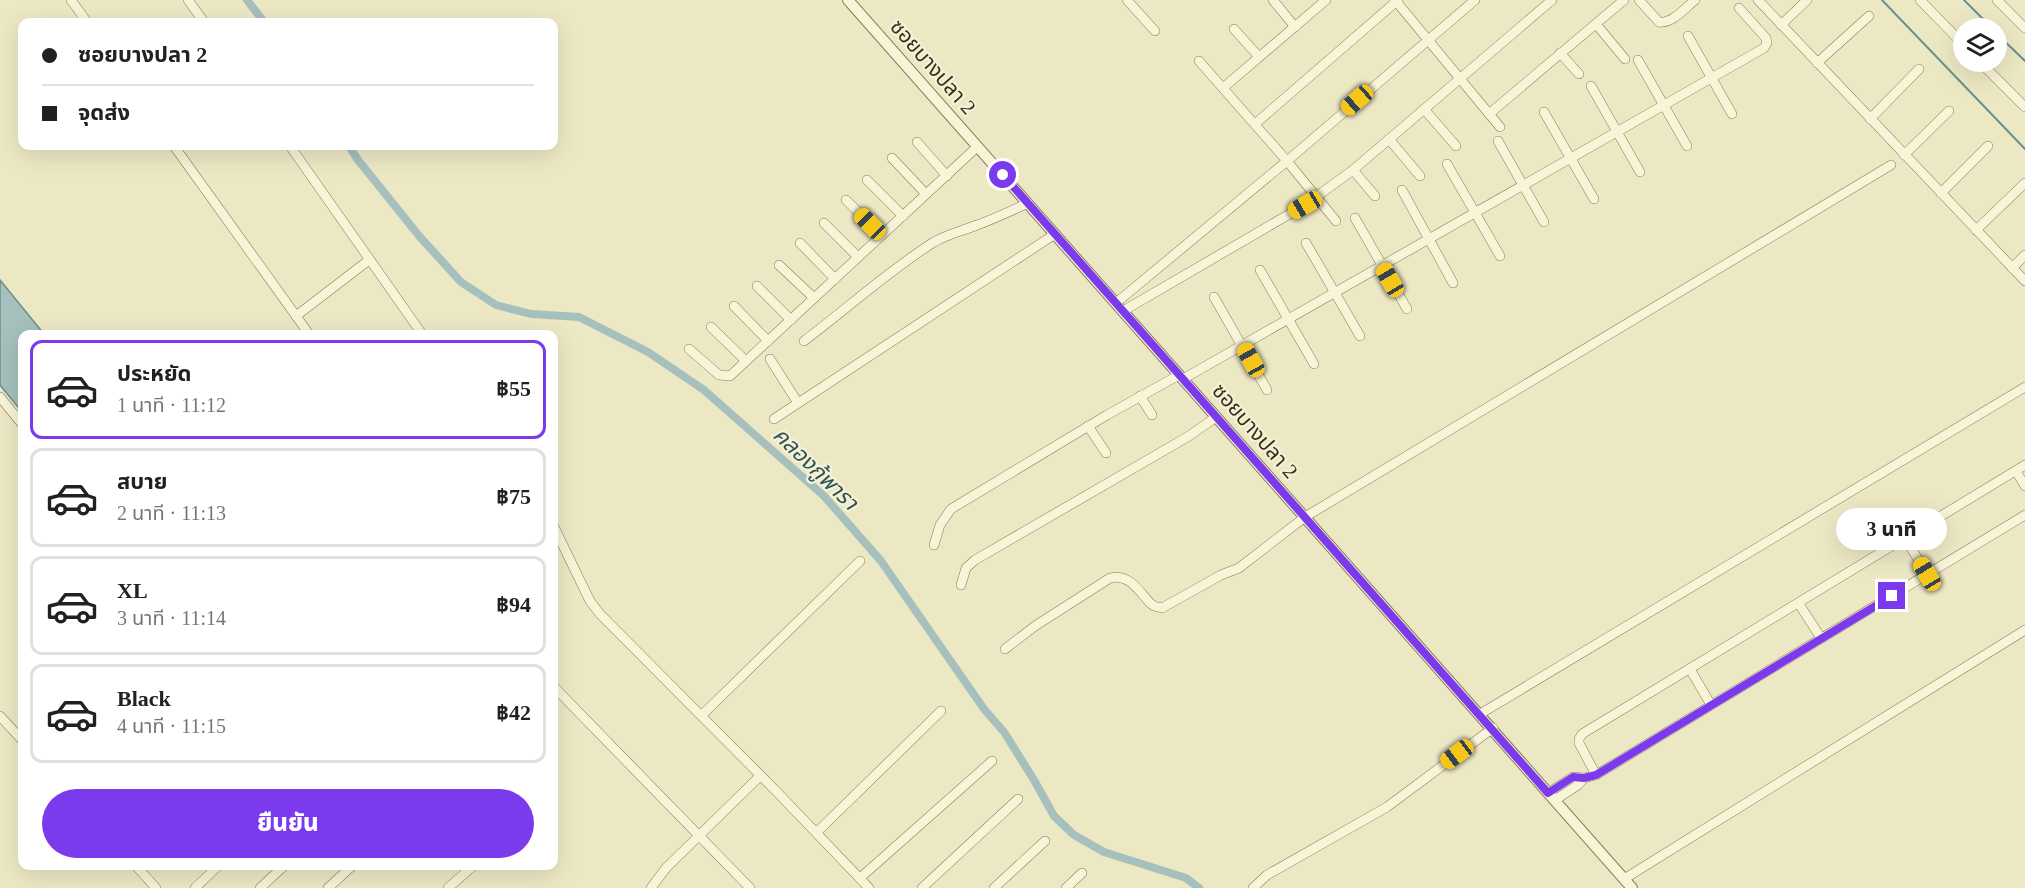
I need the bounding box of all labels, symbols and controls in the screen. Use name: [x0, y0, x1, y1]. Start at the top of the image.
street label: ซอยบางปลา 2: [885, 15, 981, 119]
map controls: [1953, 18, 2007, 72]
button: layers: [1953, 18, 2007, 72]
text: ซอยบางปลา 2: [78, 42, 207, 67]
car: [1338, 81, 1376, 119]
text: จุดส่ง: [78, 100, 130, 125]
route start: [989, 161, 1016, 188]
car: [1285, 188, 1325, 222]
car: [851, 205, 889, 243]
car: [1373, 260, 1407, 300]
car: [1234, 340, 1268, 380]
text: ประหยัด: [117, 361, 192, 386]
icon: car: [45, 363, 99, 417]
text: ฿55: [496, 376, 531, 401]
street label: ซอยบางปลา 2: [1207, 379, 1303, 483]
text: 1 นาที · 11:12: [117, 394, 226, 416]
water label: คลองกู้พารา: [768, 422, 864, 516]
text: สบาย: [117, 469, 167, 494]
icon: car: [45, 471, 99, 525]
text: ฿75: [496, 484, 531, 509]
text: 2 นาที · 11:13: [117, 502, 226, 524]
callout: 3 นาที: [1836, 509, 1948, 551]
text: 3 นาที: [1866, 518, 1917, 540]
car: [1910, 554, 1944, 594]
text: XL: [117, 578, 148, 603]
icon: car: [45, 579, 99, 633]
route end: [1878, 582, 1905, 609]
text: ฿94: [496, 592, 531, 617]
text: 3 นาที · 11:14: [117, 607, 226, 629]
text: Black: [117, 686, 171, 711]
icon: car: [45, 687, 99, 741]
text: ฿42: [496, 700, 531, 725]
text: 4 นาที · 11:15: [117, 715, 226, 737]
car: [1437, 736, 1477, 772]
button: ยืนยัน: [42, 789, 534, 858]

